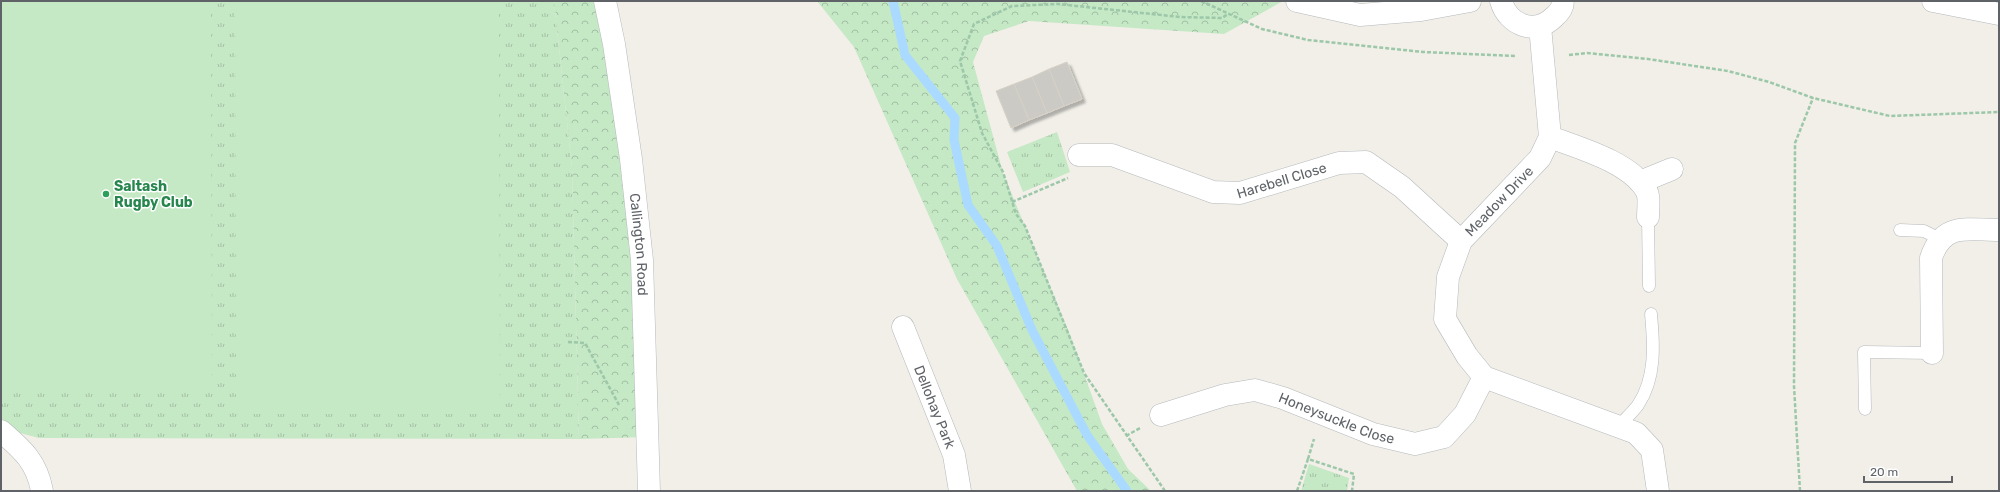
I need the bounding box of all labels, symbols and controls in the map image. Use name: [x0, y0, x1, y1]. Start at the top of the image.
street label: Harebell Close: [1235, 159, 1329, 203]
street label: Meadow Drive: [1462, 163, 1537, 240]
place label: Saltash Rugby Club: [114, 178, 193, 211]
marker: Saltash Rugby Club: [101, 189, 111, 199]
street label: Callington Road: [626, 192, 651, 296]
street label: Dellohay Park: [910, 363, 959, 452]
street label: Honeysuckle Close: [1276, 389, 1396, 448]
scale bar: [1864, 458, 1952, 484]
text: 20 m: [1870, 465, 1898, 479]

